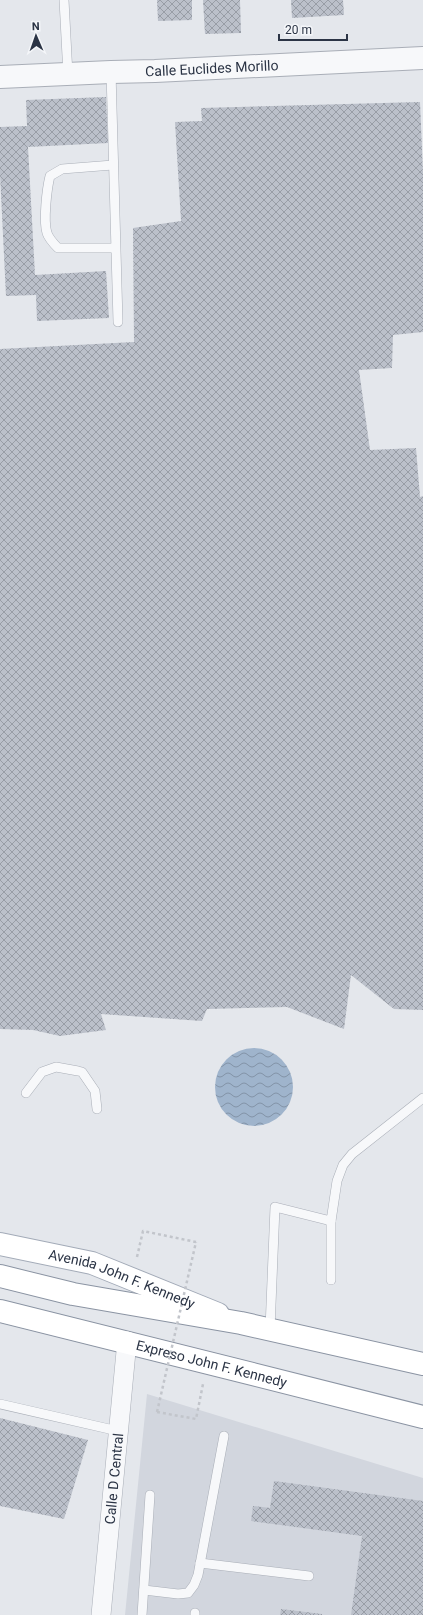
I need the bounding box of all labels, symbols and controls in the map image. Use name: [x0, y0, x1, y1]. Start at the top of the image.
north arrow: [16, 16, 56, 56]
scale bar: [279, 16, 347, 42]
text: N: [32, 20, 40, 33]
text: 20 m: [285, 23, 312, 37]
street label: Calle Euclides Morillo: [145, 57, 279, 79]
street label: Avenida John F. Kennedy: [47, 1246, 198, 1312]
street label: Expreso John F. Kennedy: [134, 1337, 289, 1391]
street label: Calle D Central: [102, 1432, 126, 1525]

